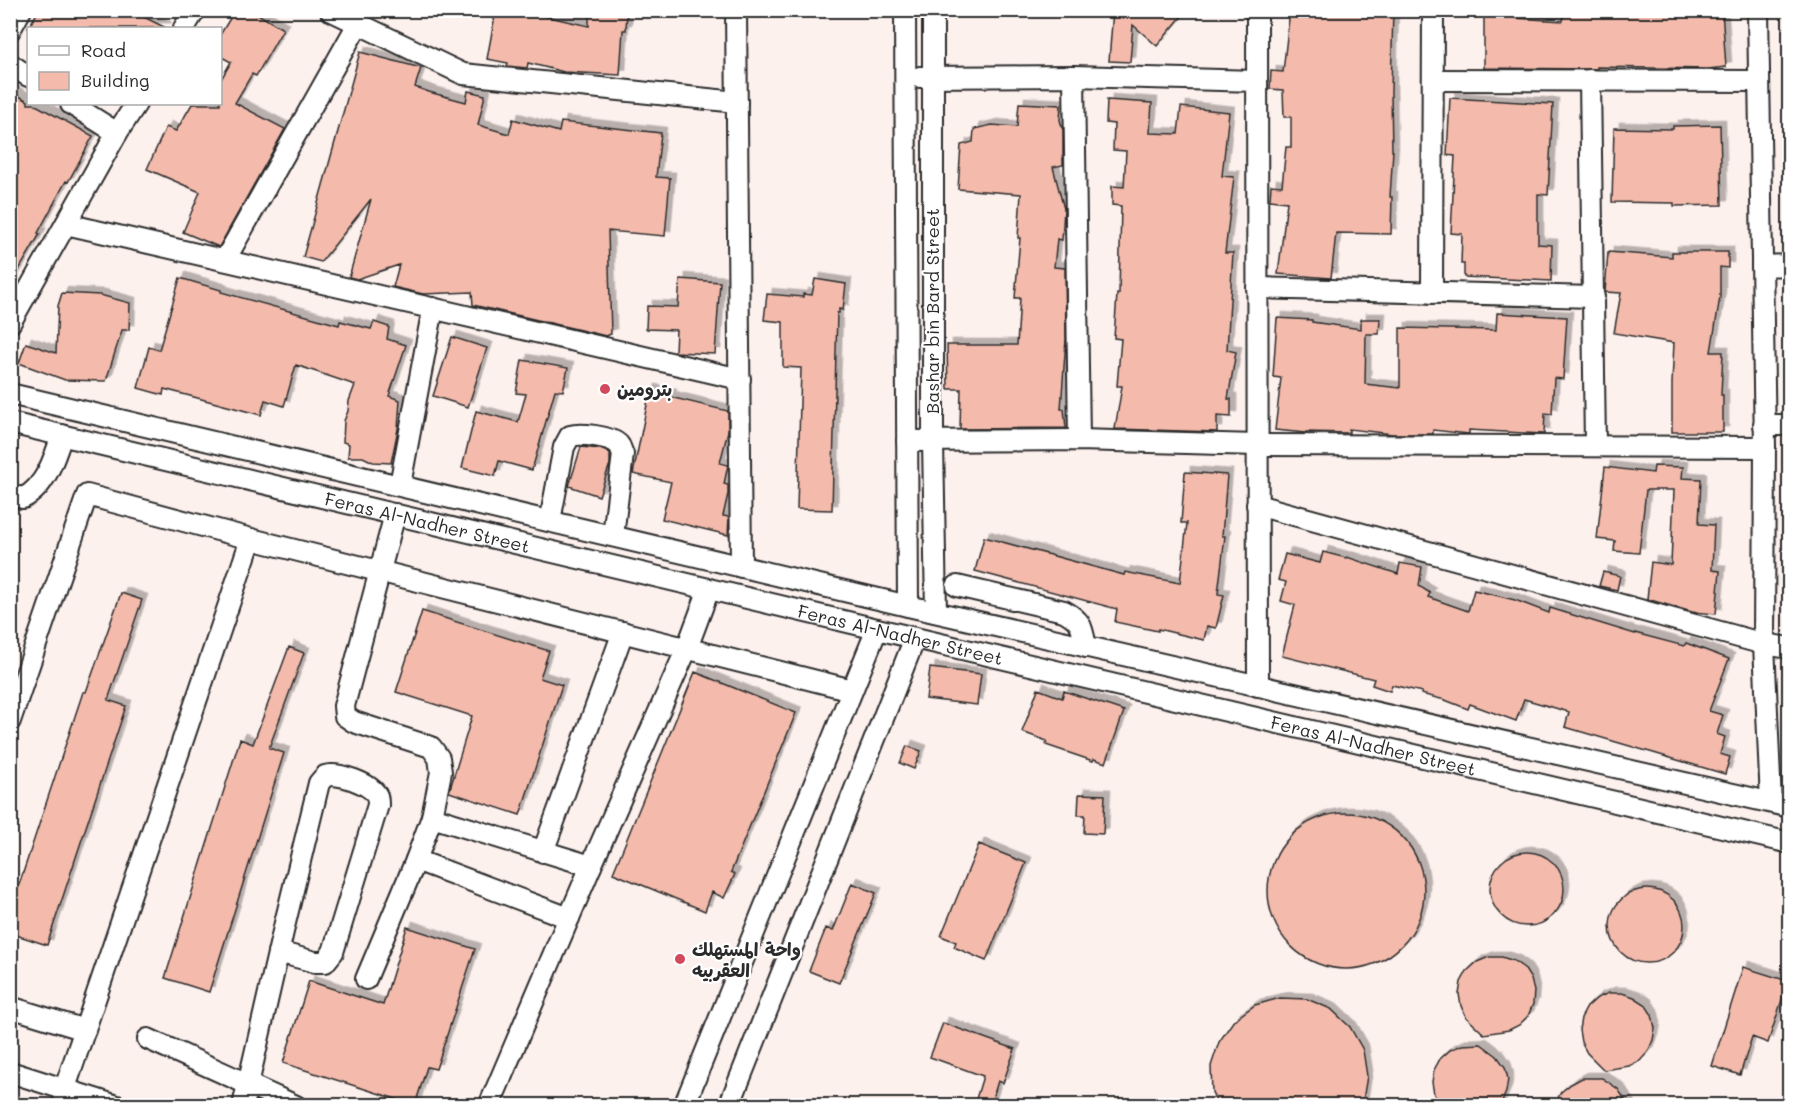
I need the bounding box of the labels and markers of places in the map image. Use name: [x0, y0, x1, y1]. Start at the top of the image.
place label: بترومين: [617, 377, 672, 401]
marker: بترومين: [598, 382, 612, 396]
place label: واحة المستهلك العقربيه: [692, 937, 801, 982]
marker: واحة المستهلك العقربيه: [673, 952, 687, 966]

